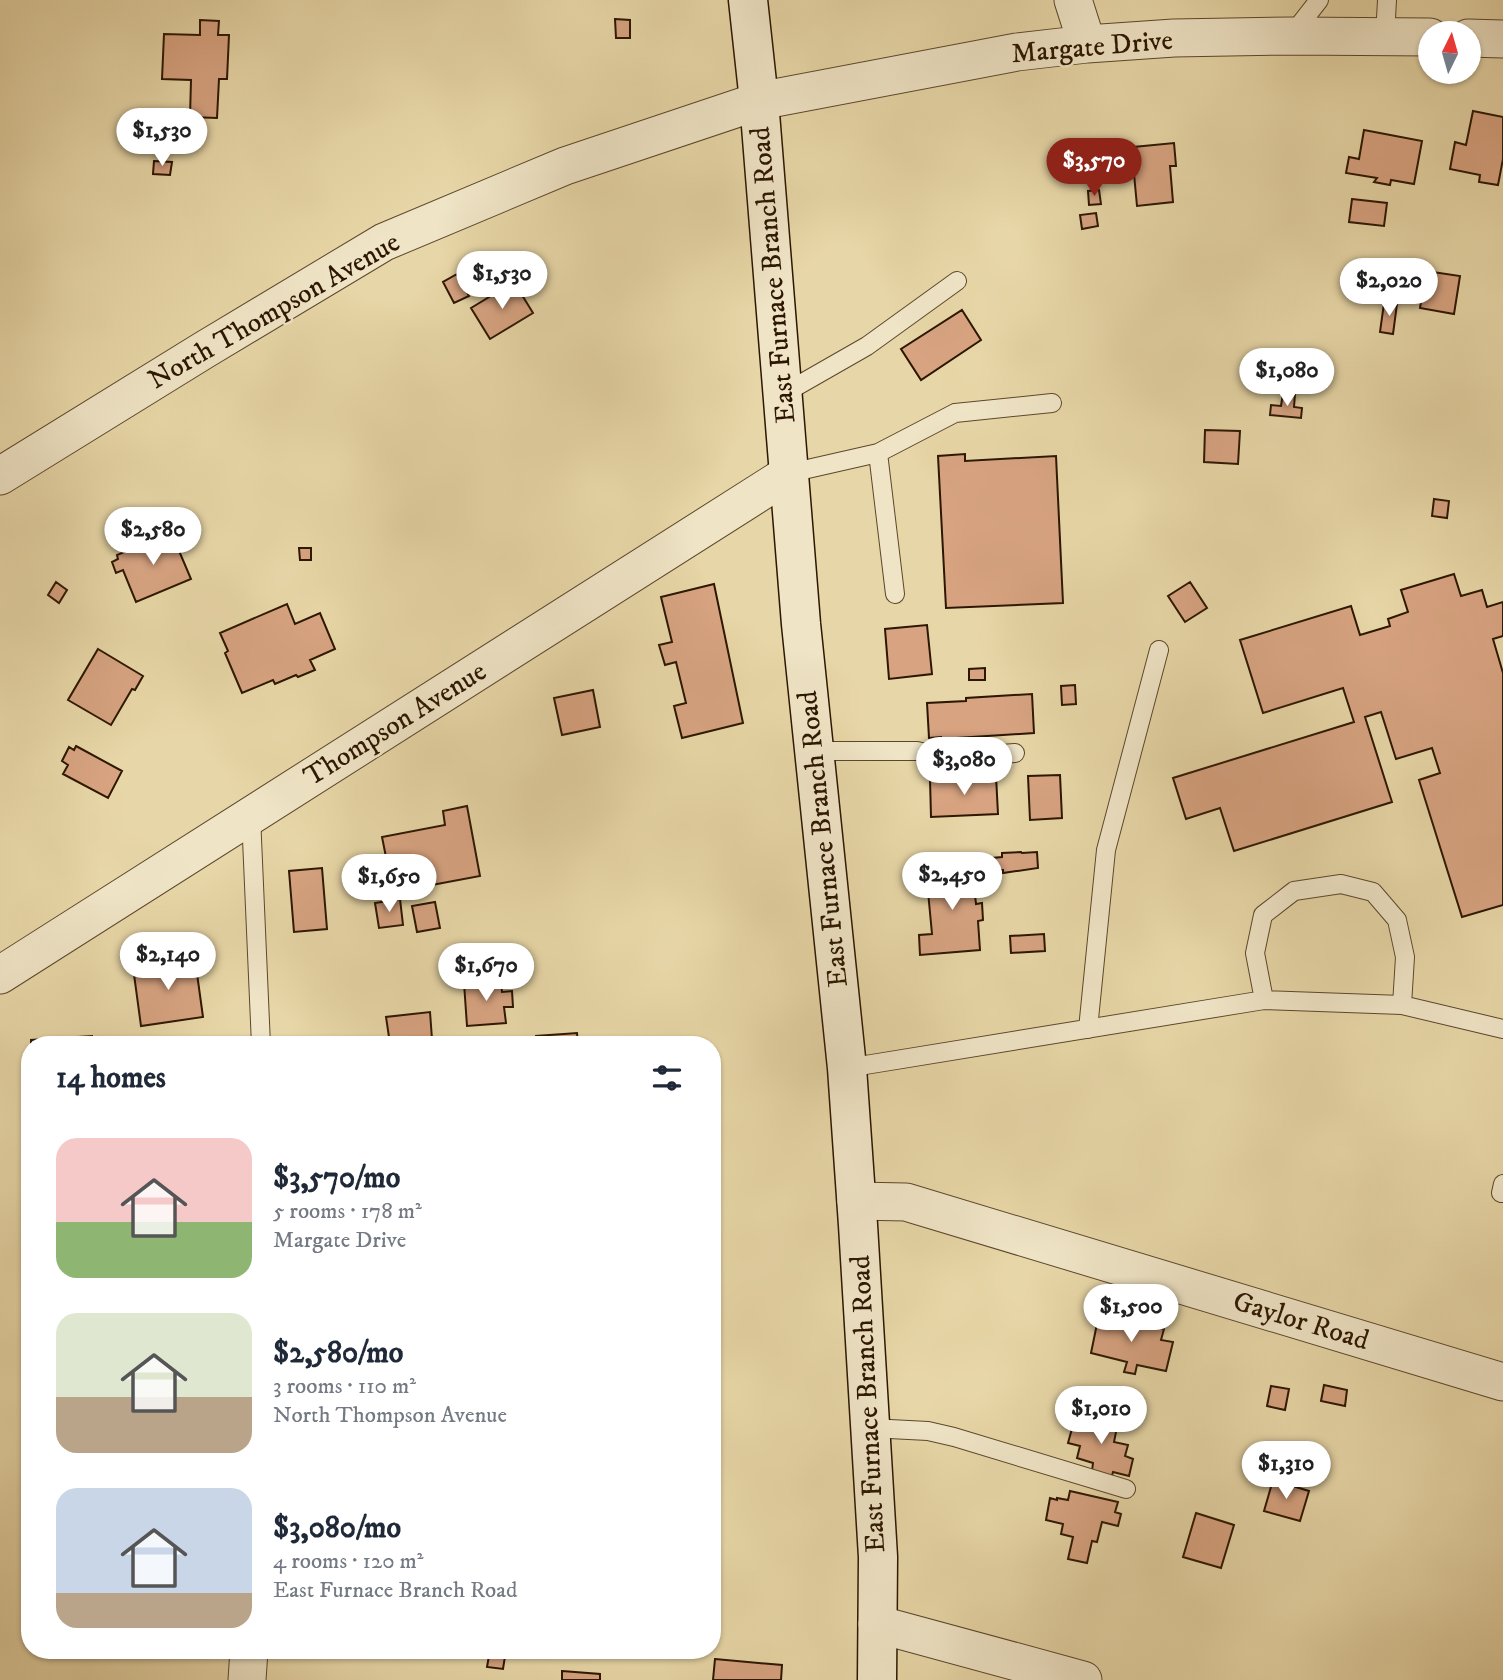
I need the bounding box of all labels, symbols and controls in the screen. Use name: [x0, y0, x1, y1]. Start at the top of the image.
north arrow: [1418, 21, 1480, 84]
map controls: [1418, 21, 1481, 84]
street label: Margate Drive: [1010, 22, 1174, 72]
pin: $1,530: [105, 108, 219, 168]
text: $1,530: [132, 116, 192, 145]
street label: East Furnace Branch Road: [743, 125, 803, 425]
pin: $3,570: [1037, 138, 1151, 198]
text: $3,570: [1063, 146, 1125, 175]
street label: North Thompson Avenue: [142, 225, 406, 397]
pin: $1,530: [445, 252, 559, 311]
pin: $2,020: [1332, 258, 1446, 318]
text: $1,530: [472, 259, 532, 288]
text: $2,020: [1356, 266, 1422, 295]
pin: $1,080: [1230, 348, 1344, 408]
text: $1,080: [1255, 356, 1319, 385]
pin: $2,580: [96, 508, 210, 567]
text: $2,580: [120, 515, 186, 544]
street label: Thompson Avenue: [297, 654, 493, 794]
street label: East Furnace Branch Road: [790, 689, 856, 989]
pin: $3,080: [907, 738, 1021, 797]
text: $3,080: [932, 745, 996, 774]
pin: $2,450: [895, 852, 1009, 912]
pin: $1,650: [332, 855, 446, 914]
text: $2,450: [918, 860, 986, 889]
text: $1,650: [358, 862, 420, 891]
pin: $2,140: [111, 932, 225, 992]
text: $2,140: [136, 940, 200, 969]
pin: $1,670: [429, 944, 543, 1003]
text: $1,670: [454, 951, 518, 980]
icon: filters: [648, 1059, 686, 1097]
text: 14 homes: [56, 1060, 166, 1097]
text: $3,570/mo: [273, 1160, 400, 1197]
icon: home: [112, 1166, 196, 1250]
text: 5 rooms · 178 m²: [273, 1197, 422, 1226]
text: Margate Drive: [273, 1226, 406, 1255]
street label: East Furnace Branch Road: [843, 1254, 893, 1554]
pin: $1,500: [1074, 1284, 1188, 1344]
street label: Gaylor Road: [1229, 1284, 1373, 1358]
text: $1,500: [1099, 1292, 1163, 1321]
text: $2,580/mo: [273, 1335, 403, 1372]
icon: home: [112, 1341, 196, 1425]
text: 3 rooms · 110 m²: [273, 1372, 416, 1401]
pin: $1,010: [1044, 1386, 1158, 1446]
text: $1,010: [1071, 1394, 1131, 1423]
text: North Thompson Avenue: [273, 1401, 507, 1430]
pin: $1,310: [1229, 1442, 1343, 1501]
text: $1,310: [1258, 1449, 1314, 1478]
text: $3,080/mo: [273, 1510, 401, 1547]
icon: home: [112, 1516, 196, 1600]
text: 4 rooms · 120 m²: [273, 1547, 424, 1576]
text: East Furnace Branch Road: [273, 1576, 518, 1605]

